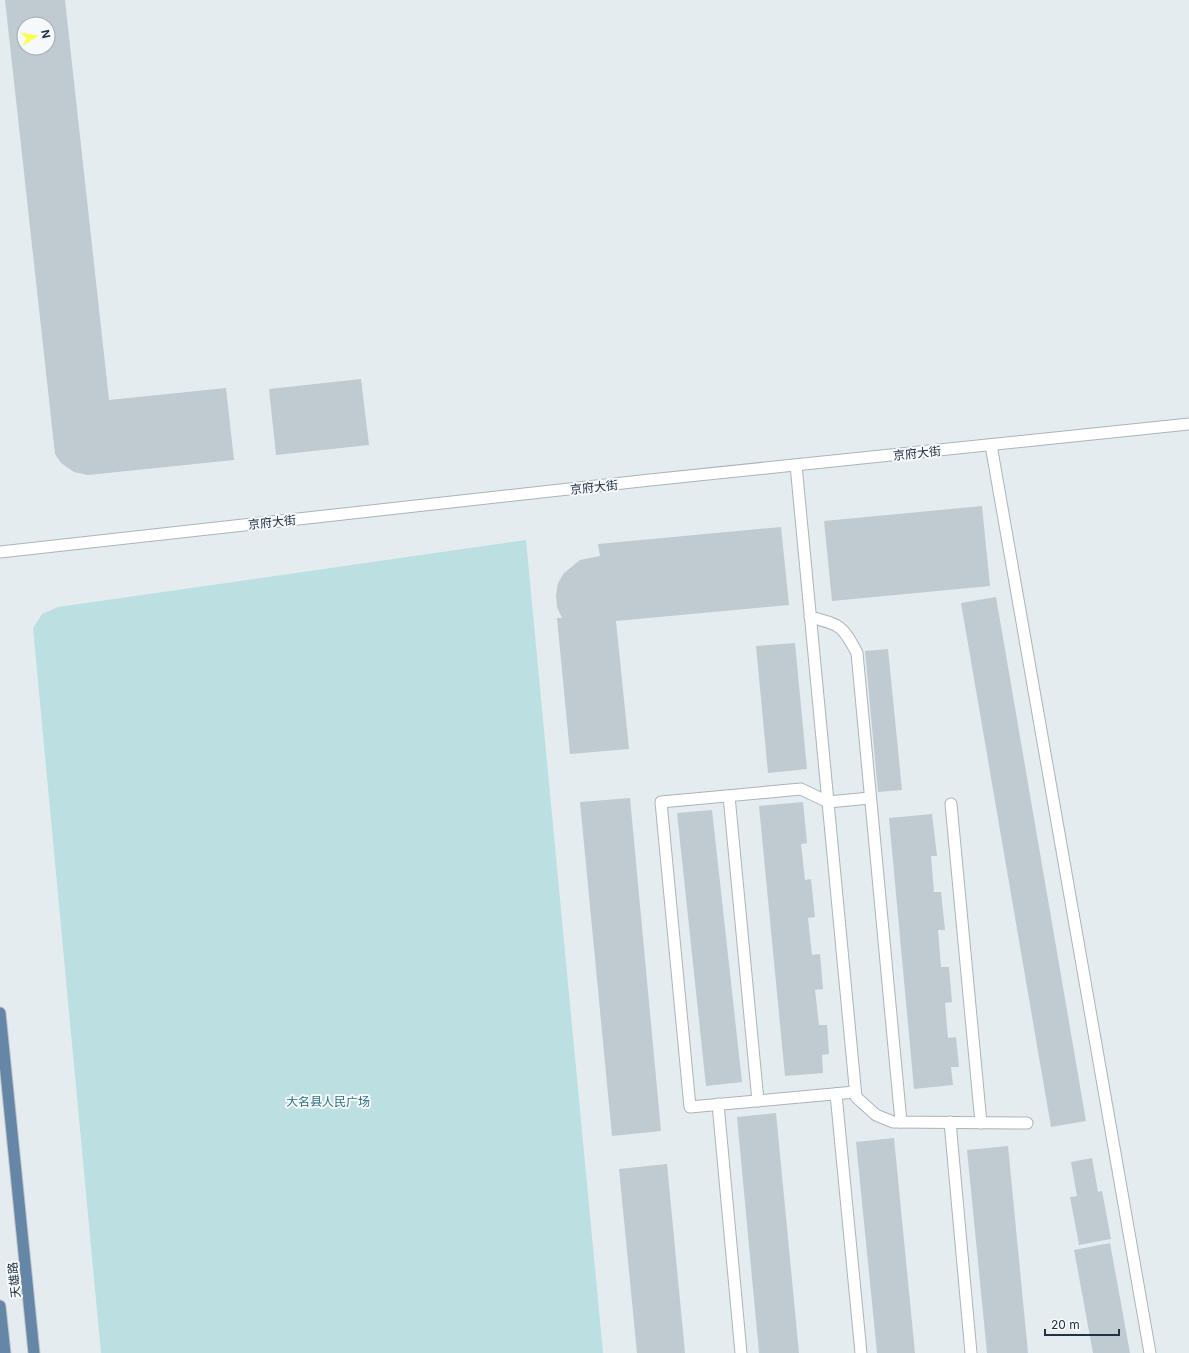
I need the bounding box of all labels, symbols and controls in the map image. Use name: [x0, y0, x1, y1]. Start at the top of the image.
north arrow: [16, 16, 56, 56]
text: N: [38, 28, 54, 39]
street label: 京府大街: [892, 443, 942, 463]
street label: 京府大街: [569, 477, 619, 497]
street label: 京府大街: [247, 512, 297, 532]
park label: 大名县人民广场: [286, 1094, 370, 1109]
street label: 天雄路: [5, 1261, 23, 1299]
scale bar: [1045, 1311, 1119, 1337]
text: 20 m: [1051, 1317, 1080, 1332]

